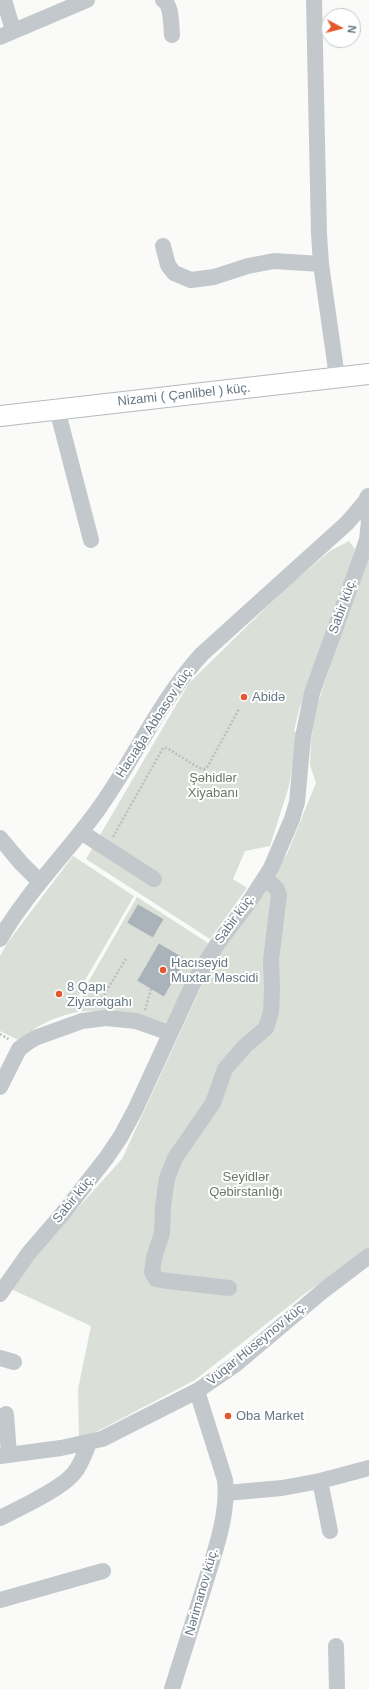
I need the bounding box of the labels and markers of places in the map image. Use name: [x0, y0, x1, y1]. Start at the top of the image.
place label: Abidə: [252, 689, 285, 705]
marker: Abidə: [239, 692, 249, 702]
place label: Hacıseyid Muxtar Məscidi: [171, 955, 258, 986]
marker: Hacıseyid Muxtar Məscidi: [158, 965, 168, 975]
place label: 8 Qapı Ziyarətgahı: [67, 979, 132, 1010]
marker: 8 Qapı Ziyarətgahı: [54, 989, 64, 999]
place label: Oba Market: [236, 1408, 304, 1424]
marker: Oba Market: [223, 1411, 233, 1421]

